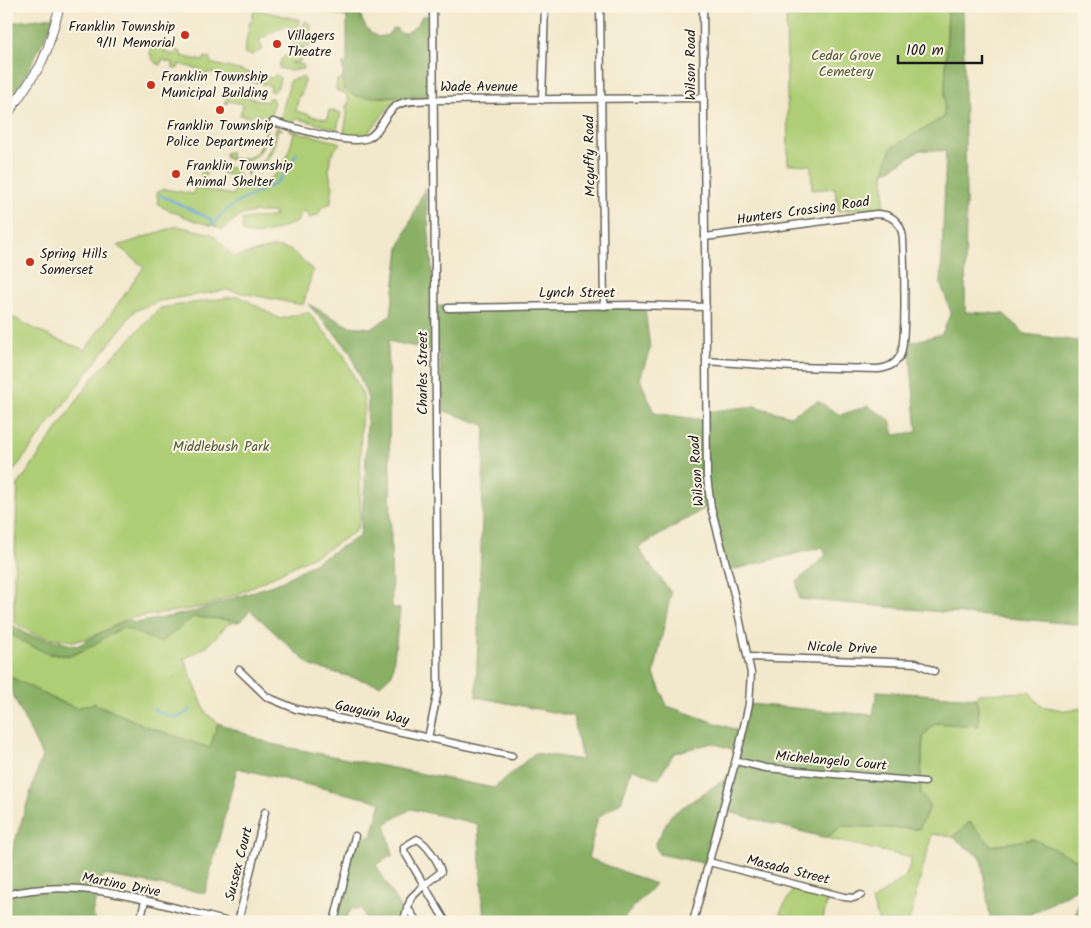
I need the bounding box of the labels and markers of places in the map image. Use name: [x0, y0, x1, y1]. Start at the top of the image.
place label: Franklin Township 9/11 Memorial: [68, 16, 176, 54]
place label: Villagers Theatre: [287, 25, 335, 63]
marker: Franklin Township 9/11 Memorial: [179, 29, 191, 41]
marker: Villagers Theatre: [271, 38, 283, 50]
place label: Franklin Township Municipal Building: [161, 66, 268, 104]
marker: Franklin Township Municipal Building: [145, 79, 157, 91]
marker: Franklin Township Police Department: [214, 104, 226, 116]
place label: Franklin Township Police Department: [166, 115, 274, 153]
place label: Franklin Township Animal Shelter: [186, 155, 293, 193]
marker: Franklin Township Animal Shelter: [170, 168, 182, 180]
place label: Spring Hills Somerset: [40, 243, 107, 281]
marker: Spring Hills Somerset: [24, 256, 36, 268]

